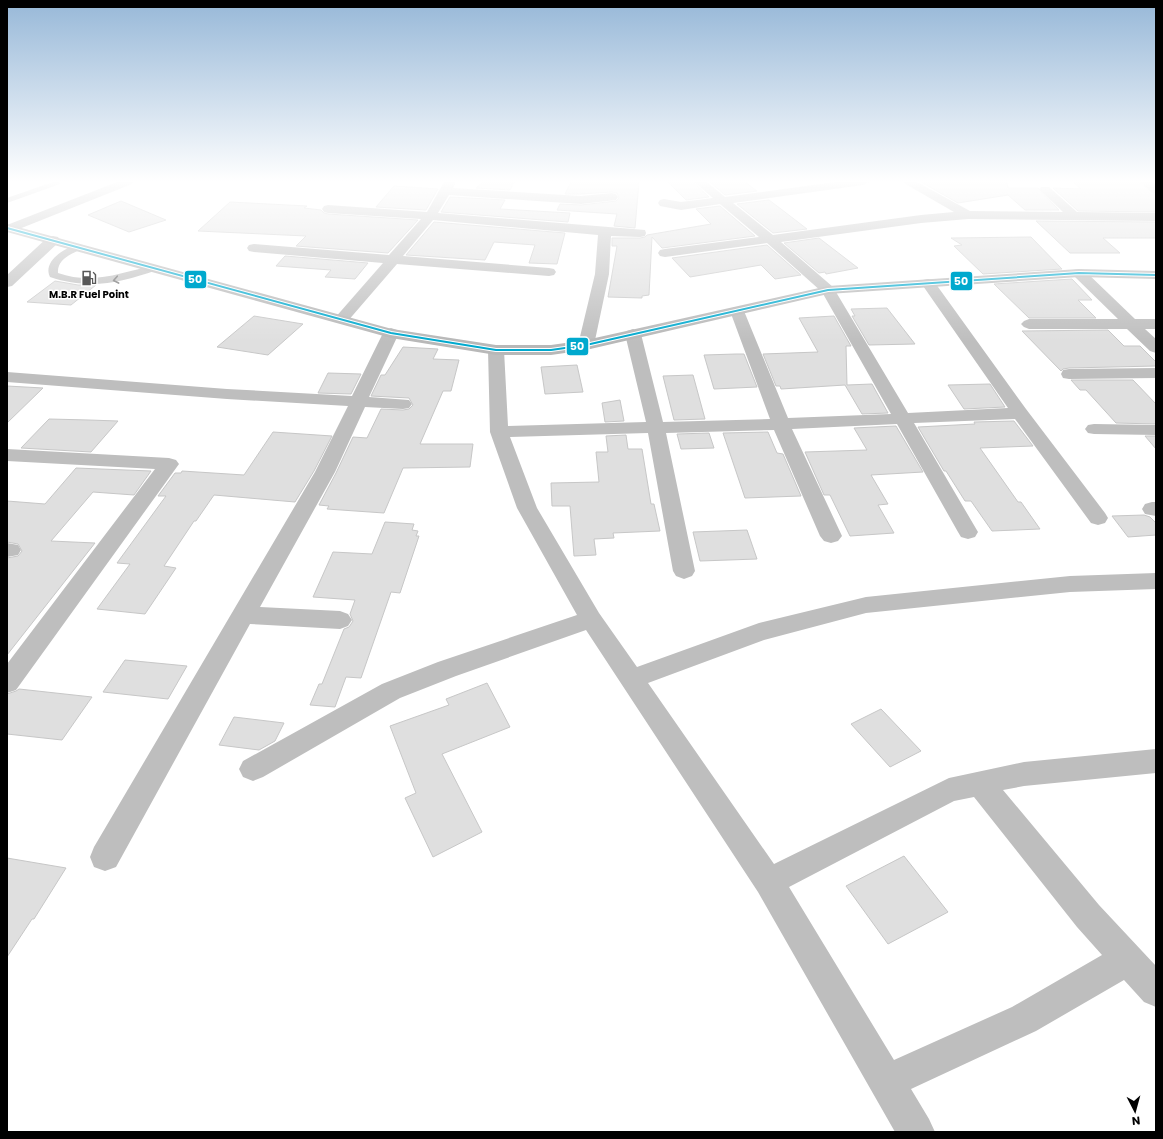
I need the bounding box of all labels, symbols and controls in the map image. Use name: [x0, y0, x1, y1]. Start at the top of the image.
fuel station icon: M.B.R Fuel Point: [80, 269, 98, 287]
line badge: 50: [184, 270, 207, 289]
text: 50: [188, 271, 202, 287]
line badge: 50: [950, 271, 973, 291]
text: 50: [954, 273, 968, 289]
one-way arrow: [113, 275, 120, 283]
place label: M.B.R Fuel Point: [49, 287, 129, 302]
line badge: 50: [566, 337, 589, 356]
text: 50: [570, 338, 584, 354]
north arrow: [1115, 1091, 1155, 1131]
text: N: [1131, 1113, 1141, 1129]

